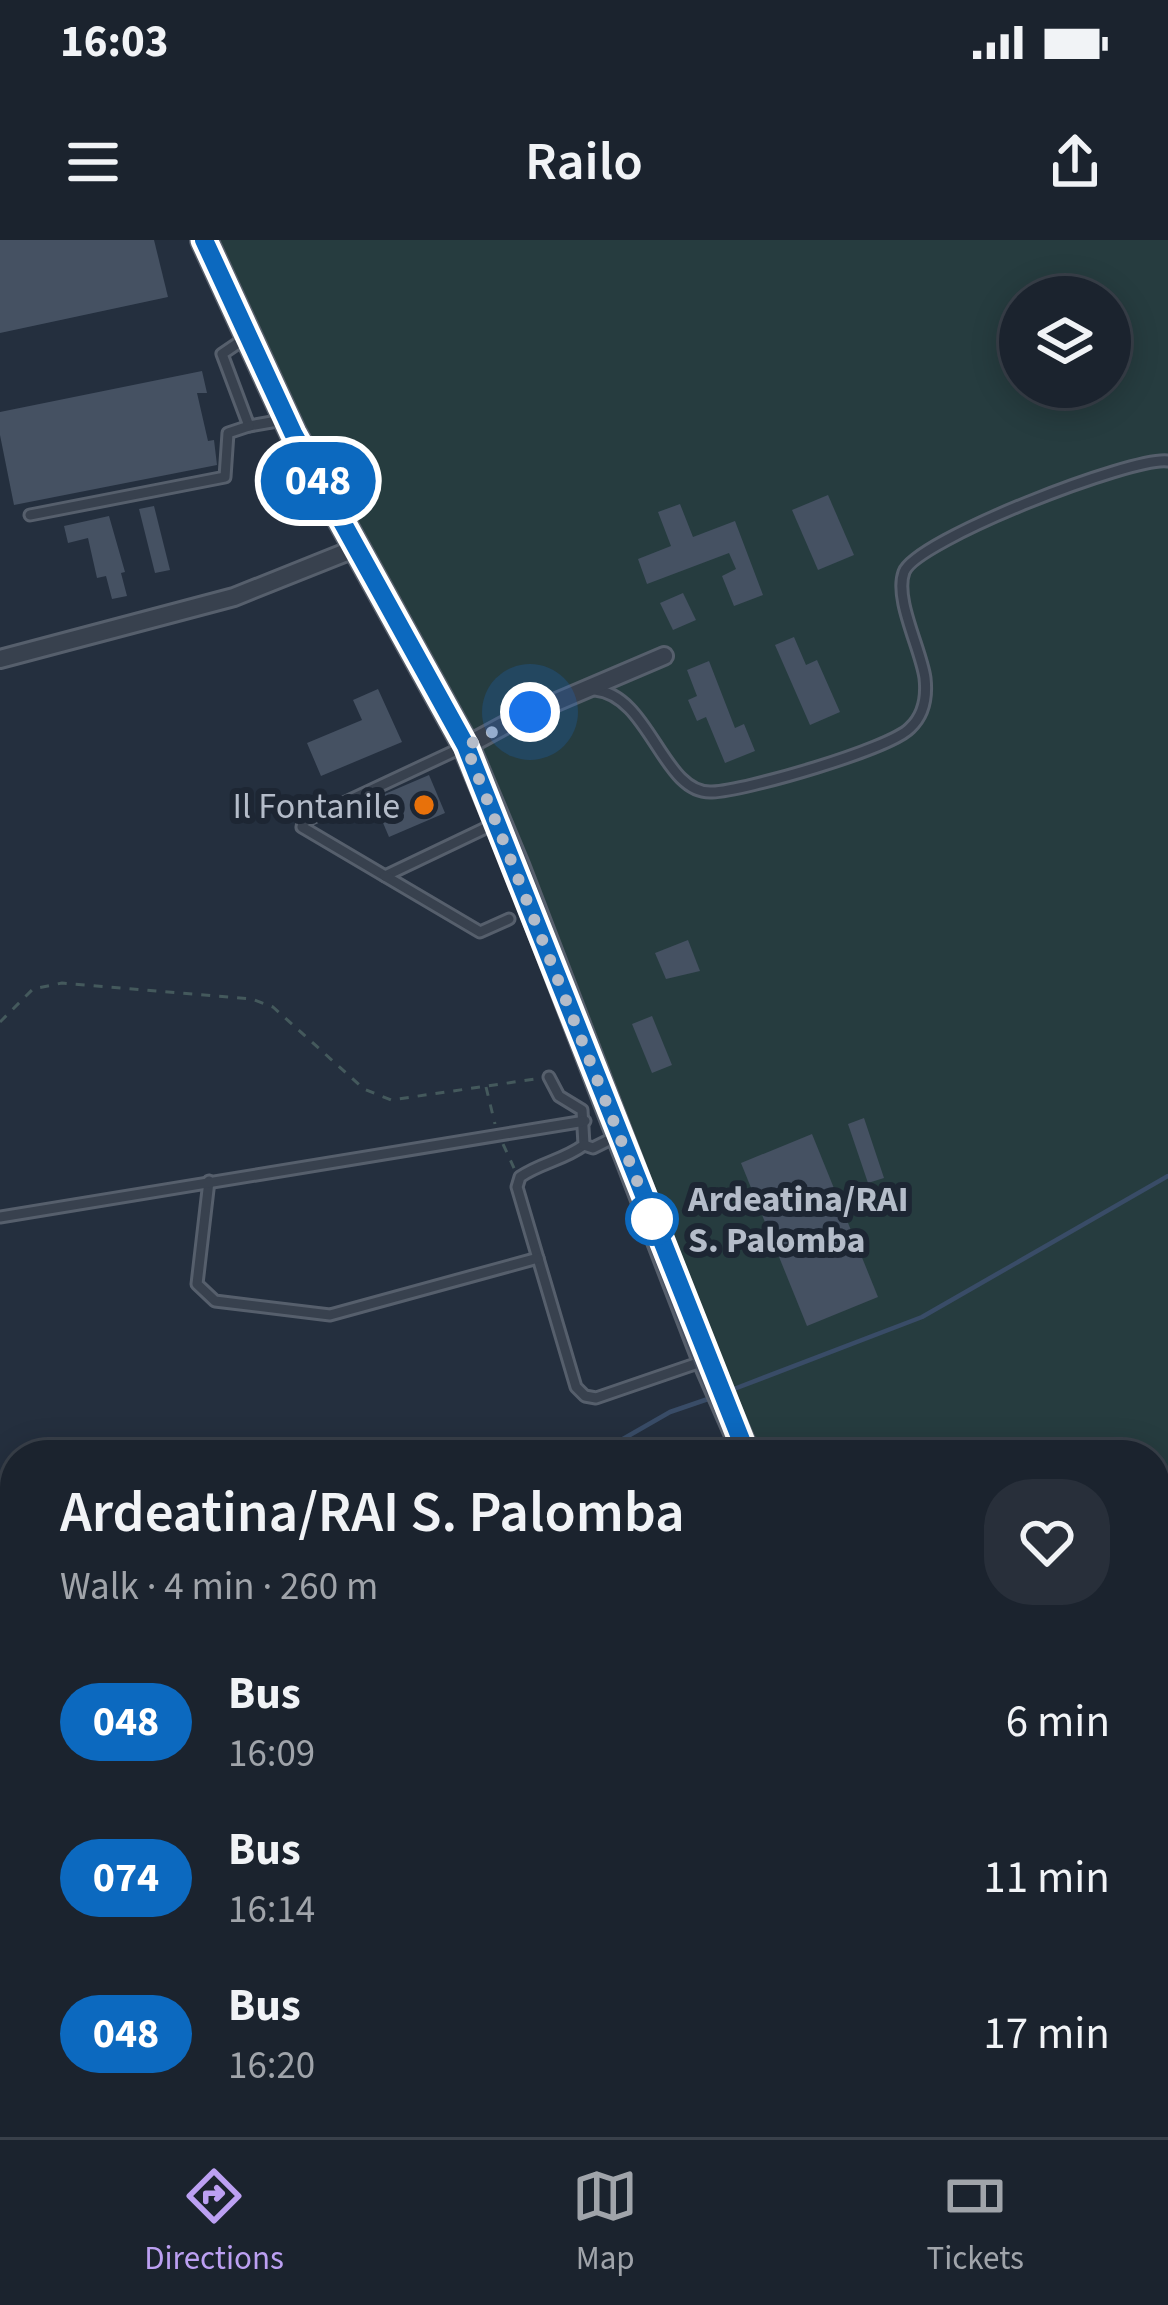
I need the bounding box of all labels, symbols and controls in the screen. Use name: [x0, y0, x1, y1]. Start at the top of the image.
text: 16:03: [60, 10, 169, 74]
text: Railo: [525, 124, 643, 201]
icon: menu: [60, 129, 126, 195]
icon: share: [1042, 129, 1108, 195]
map controls: [999, 276, 1131, 408]
button: layers: [999, 276, 1131, 408]
line badge: 048: [249, 442, 387, 520]
text: 048: [285, 451, 351, 511]
your location: [500, 682, 560, 742]
place label: Il Fontanile: [233, 781, 400, 832]
marker: Il Fontanile: [411, 792, 437, 818]
place label: Ardeatina/RAI S. Palomba: [687, 1174, 909, 1266]
marker: Ardeatina/RAI S. Palomba: [627, 1194, 677, 1244]
text: Ardeatina/RAI S. Palomba: [60, 1473, 685, 1554]
button: heart: [984, 1479, 1110, 1605]
text: Walk · 4 min · 260 m: [60, 1559, 378, 1615]
text: Bus: [228, 1662, 301, 1726]
text: 6 min: [1006, 1690, 1110, 1754]
text: 048: [93, 1692, 159, 1752]
text: 16:09: [228, 1726, 315, 1782]
text: Bus: [228, 1818, 301, 1882]
text: 11 min: [983, 1846, 1110, 1910]
text: 074: [93, 1848, 159, 1908]
text: 16:14: [228, 1882, 315, 1938]
text: Bus: [228, 1974, 301, 2038]
text: 17 min: [983, 2002, 1110, 2066]
text: 048: [93, 2004, 159, 2064]
text: 16:20: [228, 2038, 315, 2094]
tab: Directions: [144, 2163, 284, 2282]
tab: Map: [572, 2163, 638, 2282]
tab: Tickets: [927, 2163, 1024, 2282]

